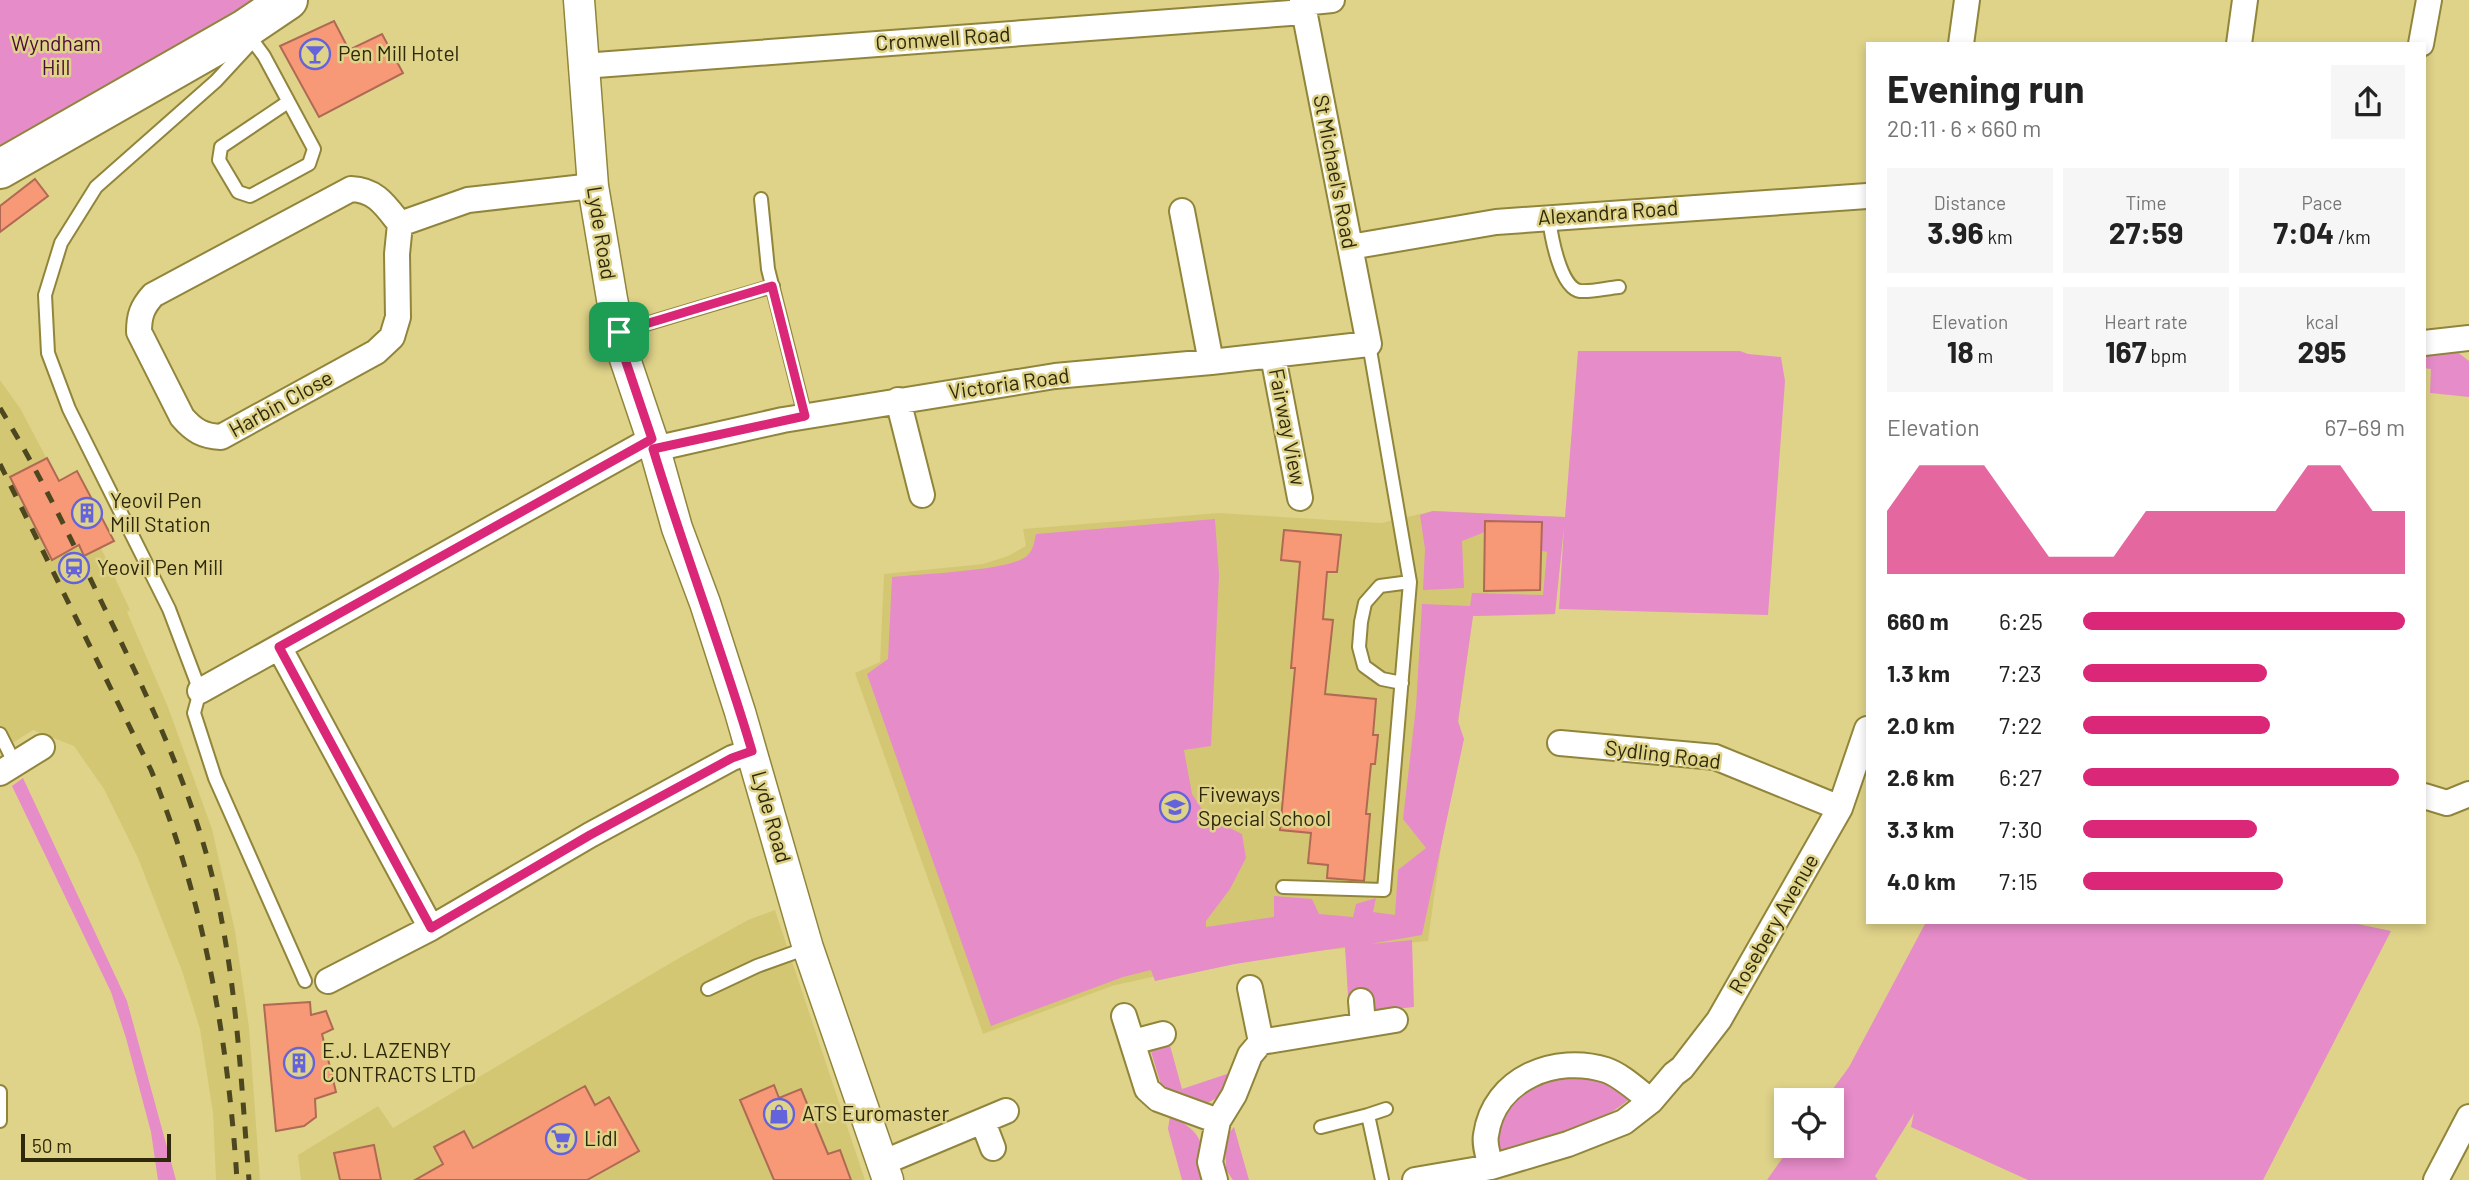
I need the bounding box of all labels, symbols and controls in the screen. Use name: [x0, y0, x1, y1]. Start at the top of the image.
street label: Cromwell Road: [875, 20, 1011, 55]
park label: Wyndham Hill: [11, 30, 101, 79]
bar icon: Pen Mill Hotel: [298, 37, 332, 71]
place label: Pen Mill Hotel: [338, 40, 459, 65]
text: Evening run: [1887, 65, 2085, 111]
button: share: [2331, 65, 2405, 139]
street label: St Michael's Road: [1309, 93, 1364, 251]
text: 20:11 · 6 × 660 m: [1887, 114, 2041, 142]
street label: Lyde Road: [583, 184, 622, 281]
text: Distance: [1934, 191, 2006, 214]
text: Time: [2125, 191, 2167, 214]
text: Pace: [2302, 191, 2342, 214]
street label: Alexandra Road: [1537, 194, 1679, 229]
text: 3.96: [1927, 214, 1984, 250]
text: 27:59: [2109, 214, 2183, 250]
text: 7:04: [2273, 214, 2334, 250]
text: km: [1984, 225, 2013, 248]
text: /km: [2334, 225, 2371, 248]
pin: [589, 302, 649, 362]
text: Elevation: [1932, 310, 2008, 333]
text: Heart rate: [2104, 310, 2188, 333]
text: kcal: [2305, 310, 2339, 333]
icon: arrive: [600, 313, 638, 351]
text: 18: [1947, 333, 1974, 369]
text: 167: [2105, 333, 2147, 369]
text: 295: [2298, 333, 2346, 369]
text: m: [1974, 344, 1993, 367]
text: bpm: [2147, 344, 2187, 367]
street label: Victoria Road: [947, 362, 1071, 403]
street label: Harbin Close: [224, 364, 337, 441]
street label: Fairway View: [1265, 366, 1312, 487]
text: Elevation: [1887, 413, 1980, 441]
text: 67–69 m: [2324, 413, 2405, 441]
place label: Yeovil Pen Mill Station: [110, 487, 211, 536]
building icon: Yeovil Pen Mill Station: [70, 496, 104, 530]
station icon: Yeovil Pen Mill: [57, 551, 91, 585]
place label: Yeovil Pen Mill: [97, 554, 223, 579]
text: 660 m: [1887, 607, 1949, 635]
text: 6:25: [1999, 607, 2043, 635]
text: 1.3 km: [1887, 659, 1950, 687]
text: 7:23: [1999, 659, 2042, 687]
text: 2.0 km: [1887, 711, 1955, 739]
text: 7:22: [1999, 711, 2042, 739]
street label: Sydling Road: [1604, 734, 1722, 773]
text: 2.6 km: [1887, 763, 1955, 791]
text: 6:27: [1999, 763, 2042, 791]
street label: Lyde Road: [747, 768, 797, 865]
place label: Fiveways Special School: [1198, 781, 1331, 830]
school or university icon: Fiveways Special School: [1158, 790, 1192, 824]
text: 3.3 km: [1887, 815, 1954, 843]
text: 7:30: [1999, 815, 2043, 843]
street label: Rosebery Avenue: [1723, 849, 1823, 997]
text: 4.0 km: [1887, 867, 1956, 895]
text: 7:15: [1999, 867, 2038, 895]
place label: E.J. LAZENBY CONTRACTS LTD: [322, 1037, 476, 1086]
building icon: E.J. LAZENBY CONTRACTS LTD: [282, 1046, 316, 1080]
map controls: [1774, 1088, 1844, 1158]
button: locate: [1774, 1088, 1844, 1158]
shop icon: ATS Euromaster: [762, 1097, 796, 1131]
place label: ATS Euromaster: [802, 1100, 949, 1125]
supermarket icon: Lidl: [544, 1122, 578, 1156]
place label: Lidl: [584, 1125, 618, 1150]
scale bar: [21, 1131, 172, 1163]
text: 50 m: [32, 1134, 72, 1157]

